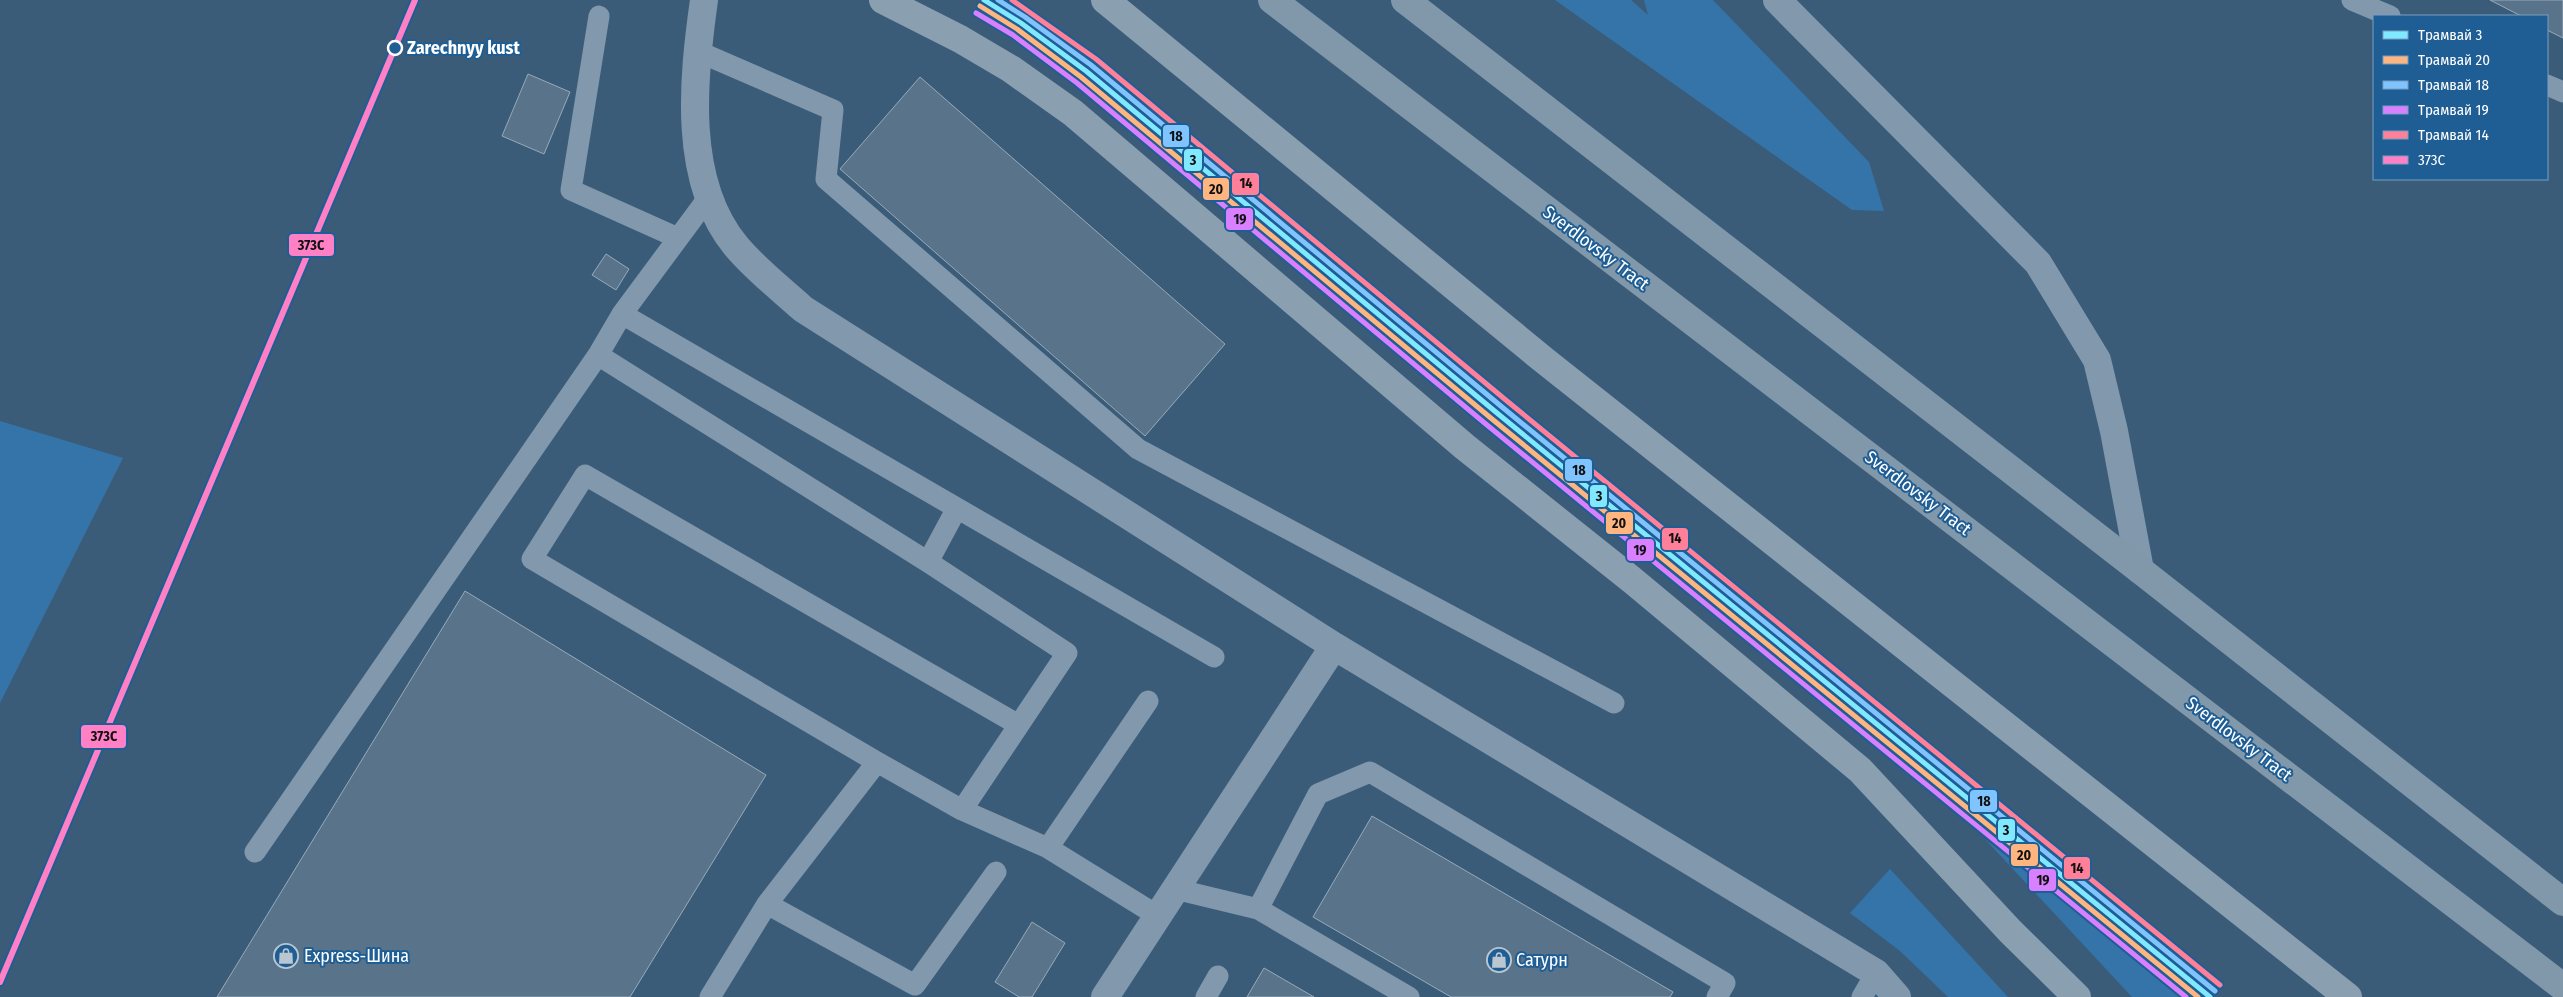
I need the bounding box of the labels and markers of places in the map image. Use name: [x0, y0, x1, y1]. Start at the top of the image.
place label: Zarechnyy kust: [407, 37, 521, 59]
marker: Zarechnyy kust: [387, 40, 403, 56]
shop icon: Express-Шина: [273, 943, 299, 969]
place label: Express-Шина: [304, 945, 409, 967]
shop icon: Сатурн: [1486, 947, 1512, 973]
place label: Сатурн: [1516, 949, 1568, 971]

